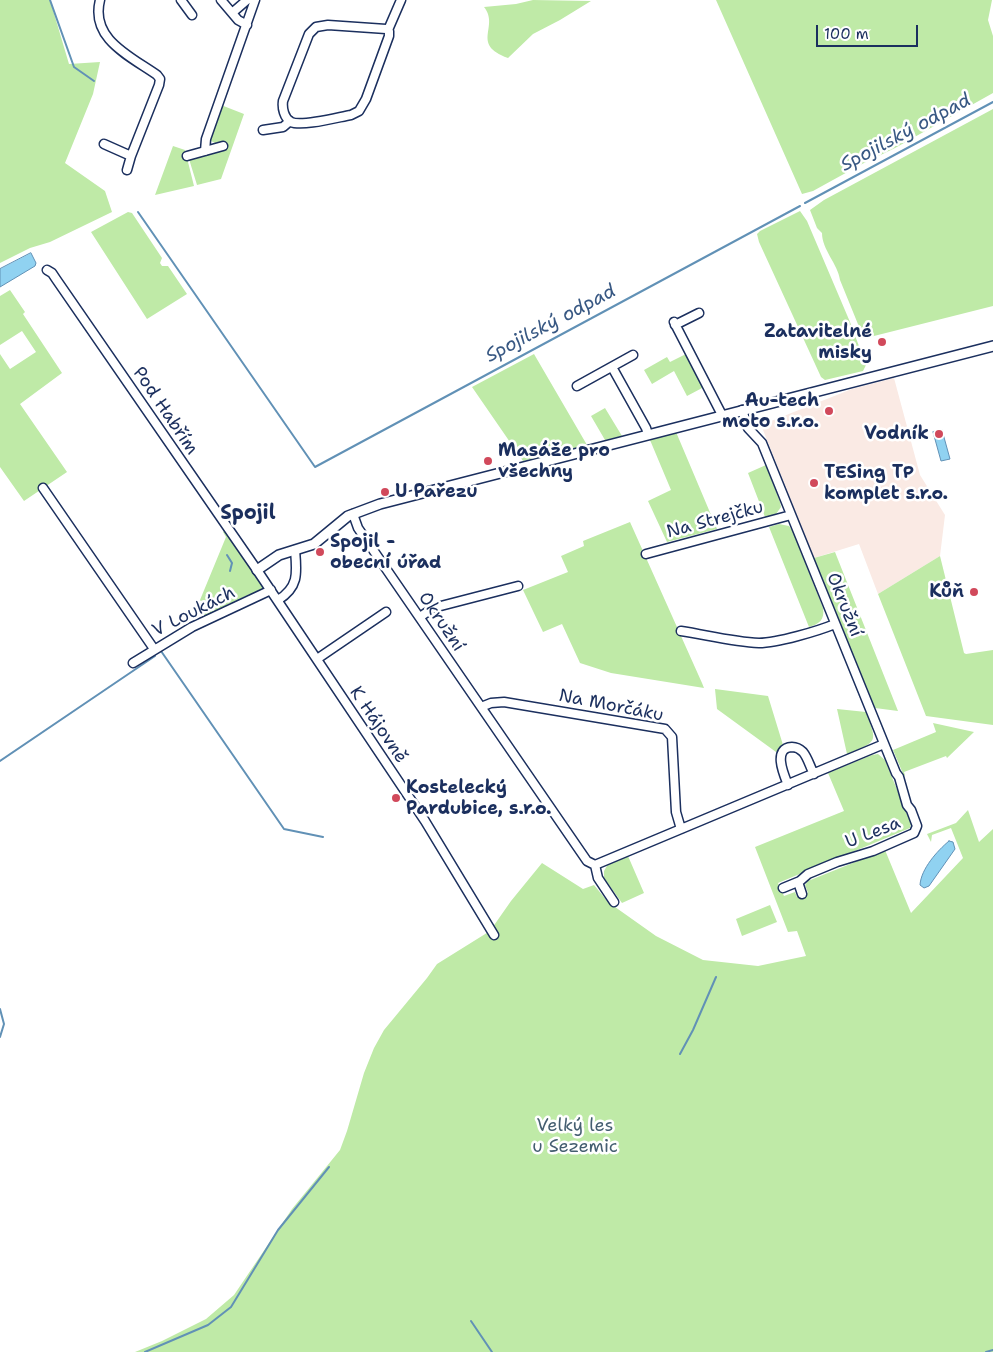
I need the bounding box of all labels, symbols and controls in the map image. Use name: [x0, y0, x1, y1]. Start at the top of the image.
scale bar: [818, 15, 920, 47]
text: 100 m: [824, 24, 869, 44]
water label: Spojilský odpad: [837, 89, 975, 177]
water label: Spojilský odpad: [482, 280, 620, 368]
place label: Zatavitelné misky: [764, 321, 872, 364]
marker: Zatavitelné misky: [876, 336, 888, 348]
street label: Pod Habřím: [128, 363, 202, 459]
place label: Au-tech moto s.r.o.: [722, 390, 819, 432]
marker: Au-tech moto s.r.o.: [823, 405, 835, 417]
place label: Vodník: [864, 423, 929, 445]
marker: Vodník: [933, 428, 945, 440]
place label: Masáže pro všechny: [498, 440, 610, 482]
marker: Masáže pro všechny: [482, 455, 494, 467]
place label: TESing TP komplet s.r.o.: [824, 462, 948, 504]
marker: TESing TP komplet s.r.o.: [808, 477, 820, 489]
place label: U Pařezu: [395, 481, 478, 503]
marker: U Pařezu: [379, 486, 391, 498]
street label: Na Strejčku: [664, 497, 766, 543]
district label: Spojil: [220, 502, 276, 526]
place label: Spojil - obecní úřad: [330, 531, 442, 574]
marker: Spojil - obecní úřad: [314, 546, 326, 558]
street label: Okružní: [821, 570, 867, 640]
place label: Kůň: [929, 581, 964, 603]
street label: V Loukách: [149, 582, 239, 642]
marker: Kůň: [968, 586, 980, 598]
street label: Okružní: [413, 588, 469, 656]
street label: K Hájovně: [344, 683, 412, 767]
street label: Na Morčáku: [557, 685, 665, 727]
place label: Kostelecký Pardubice, s.r.o.: [406, 777, 552, 820]
marker: Kostelecký Pardubice, s.r.o.: [390, 792, 402, 804]
street label: U Lesa: [842, 813, 904, 853]
park label: Velký les u Sezemic: [532, 1115, 618, 1158]

